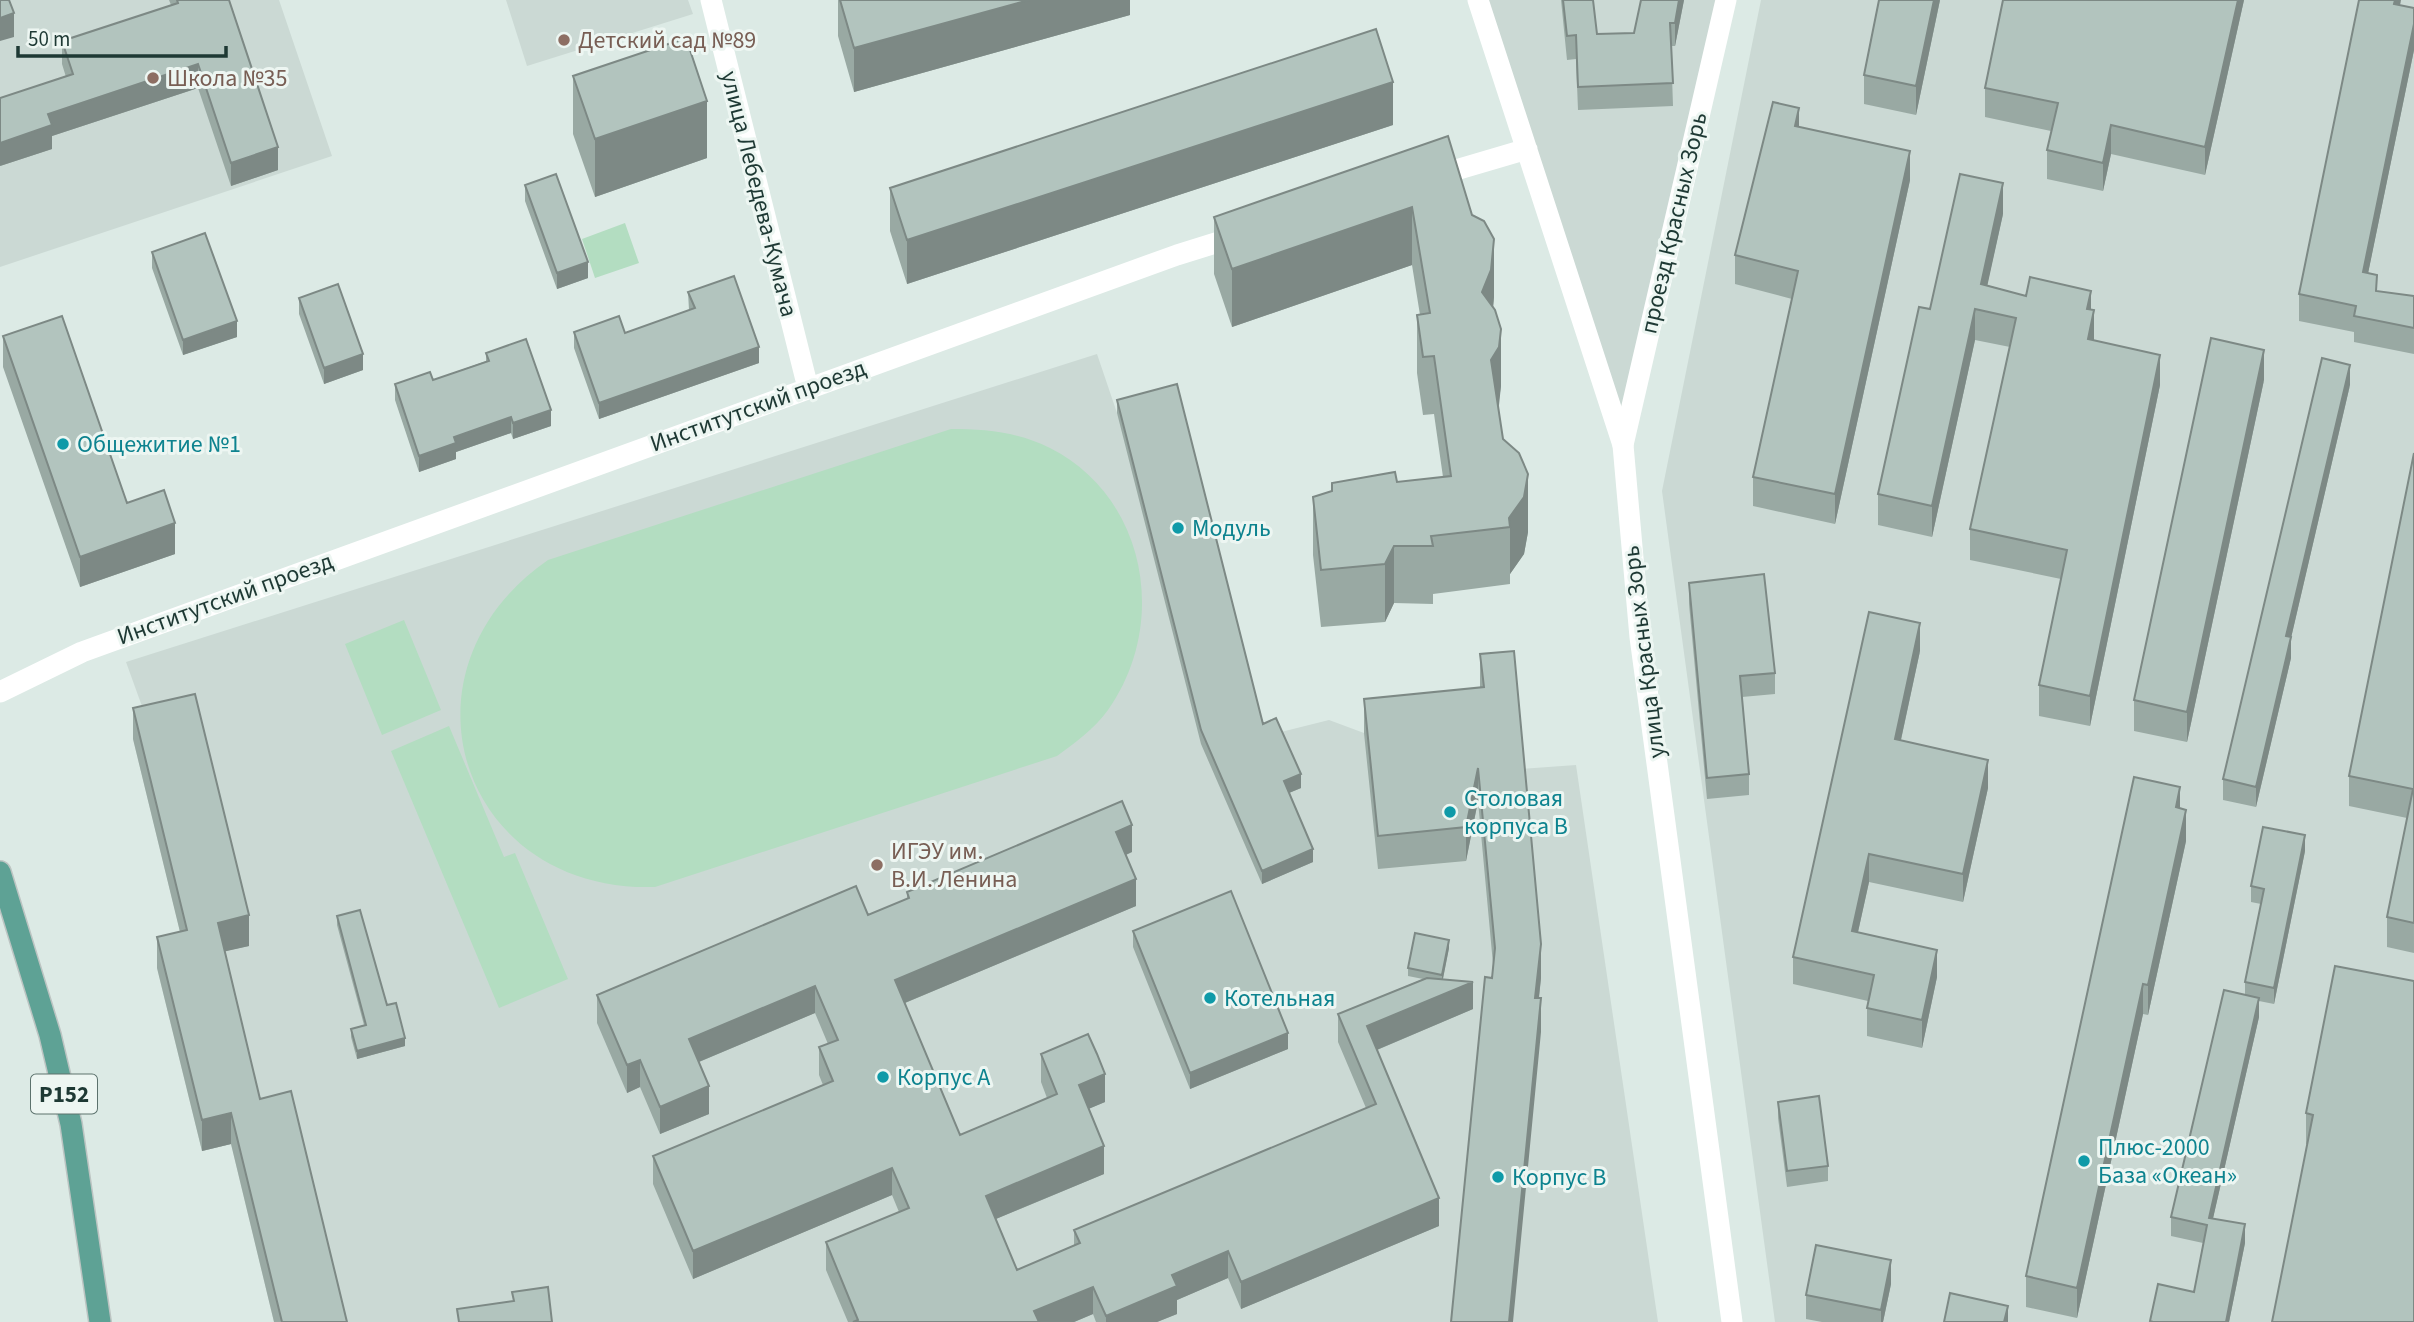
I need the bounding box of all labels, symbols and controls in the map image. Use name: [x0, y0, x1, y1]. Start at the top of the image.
scale bar: [18, 14, 226, 58]
place label: Детский сад №89: [578, 23, 756, 58]
text: 50 m: [28, 24, 70, 54]
marker: Детский сад №89: [556, 32, 572, 48]
place label: Школа №35: [167, 61, 287, 96]
street label: улица Лебедева-Кумача: [711, 67, 807, 321]
marker: Школа №35: [145, 70, 161, 86]
street label: проезд Красных Зорь: [1631, 109, 1717, 337]
street label: Институтский проезд: [645, 351, 871, 461]
place label: Общежитие №1: [77, 427, 241, 462]
marker: Общежитие №1: [55, 436, 71, 452]
place label: Модуль: [1192, 511, 1271, 546]
marker: Модуль: [1170, 520, 1186, 536]
street label: Институтский проезд: [112, 544, 338, 654]
street label: улица Красных Зорь: [1614, 544, 1674, 760]
place label: Столовая корпуса В: [1464, 781, 1568, 844]
marker: Столовая корпуса В: [1442, 804, 1458, 820]
place label: ИГЭУ им. В.И. Ленина: [891, 834, 1017, 897]
marker: ИГЭУ им. В.И. Ленина: [869, 857, 885, 873]
place label: Котельная: [1224, 981, 1335, 1016]
marker: Котельная: [1202, 990, 1218, 1006]
place label: Корпус А: [897, 1060, 990, 1095]
marker: Корпус А: [875, 1069, 891, 1085]
road number: Р152: [31, 1074, 97, 1114]
place label: Плюс-2000 База «Океан»: [2098, 1130, 2237, 1193]
marker: Плюс-2000 База «Океан»: [2076, 1153, 2092, 1169]
place label: Корпус В: [1512, 1160, 1606, 1195]
marker: Корпус В: [1490, 1169, 1506, 1185]

